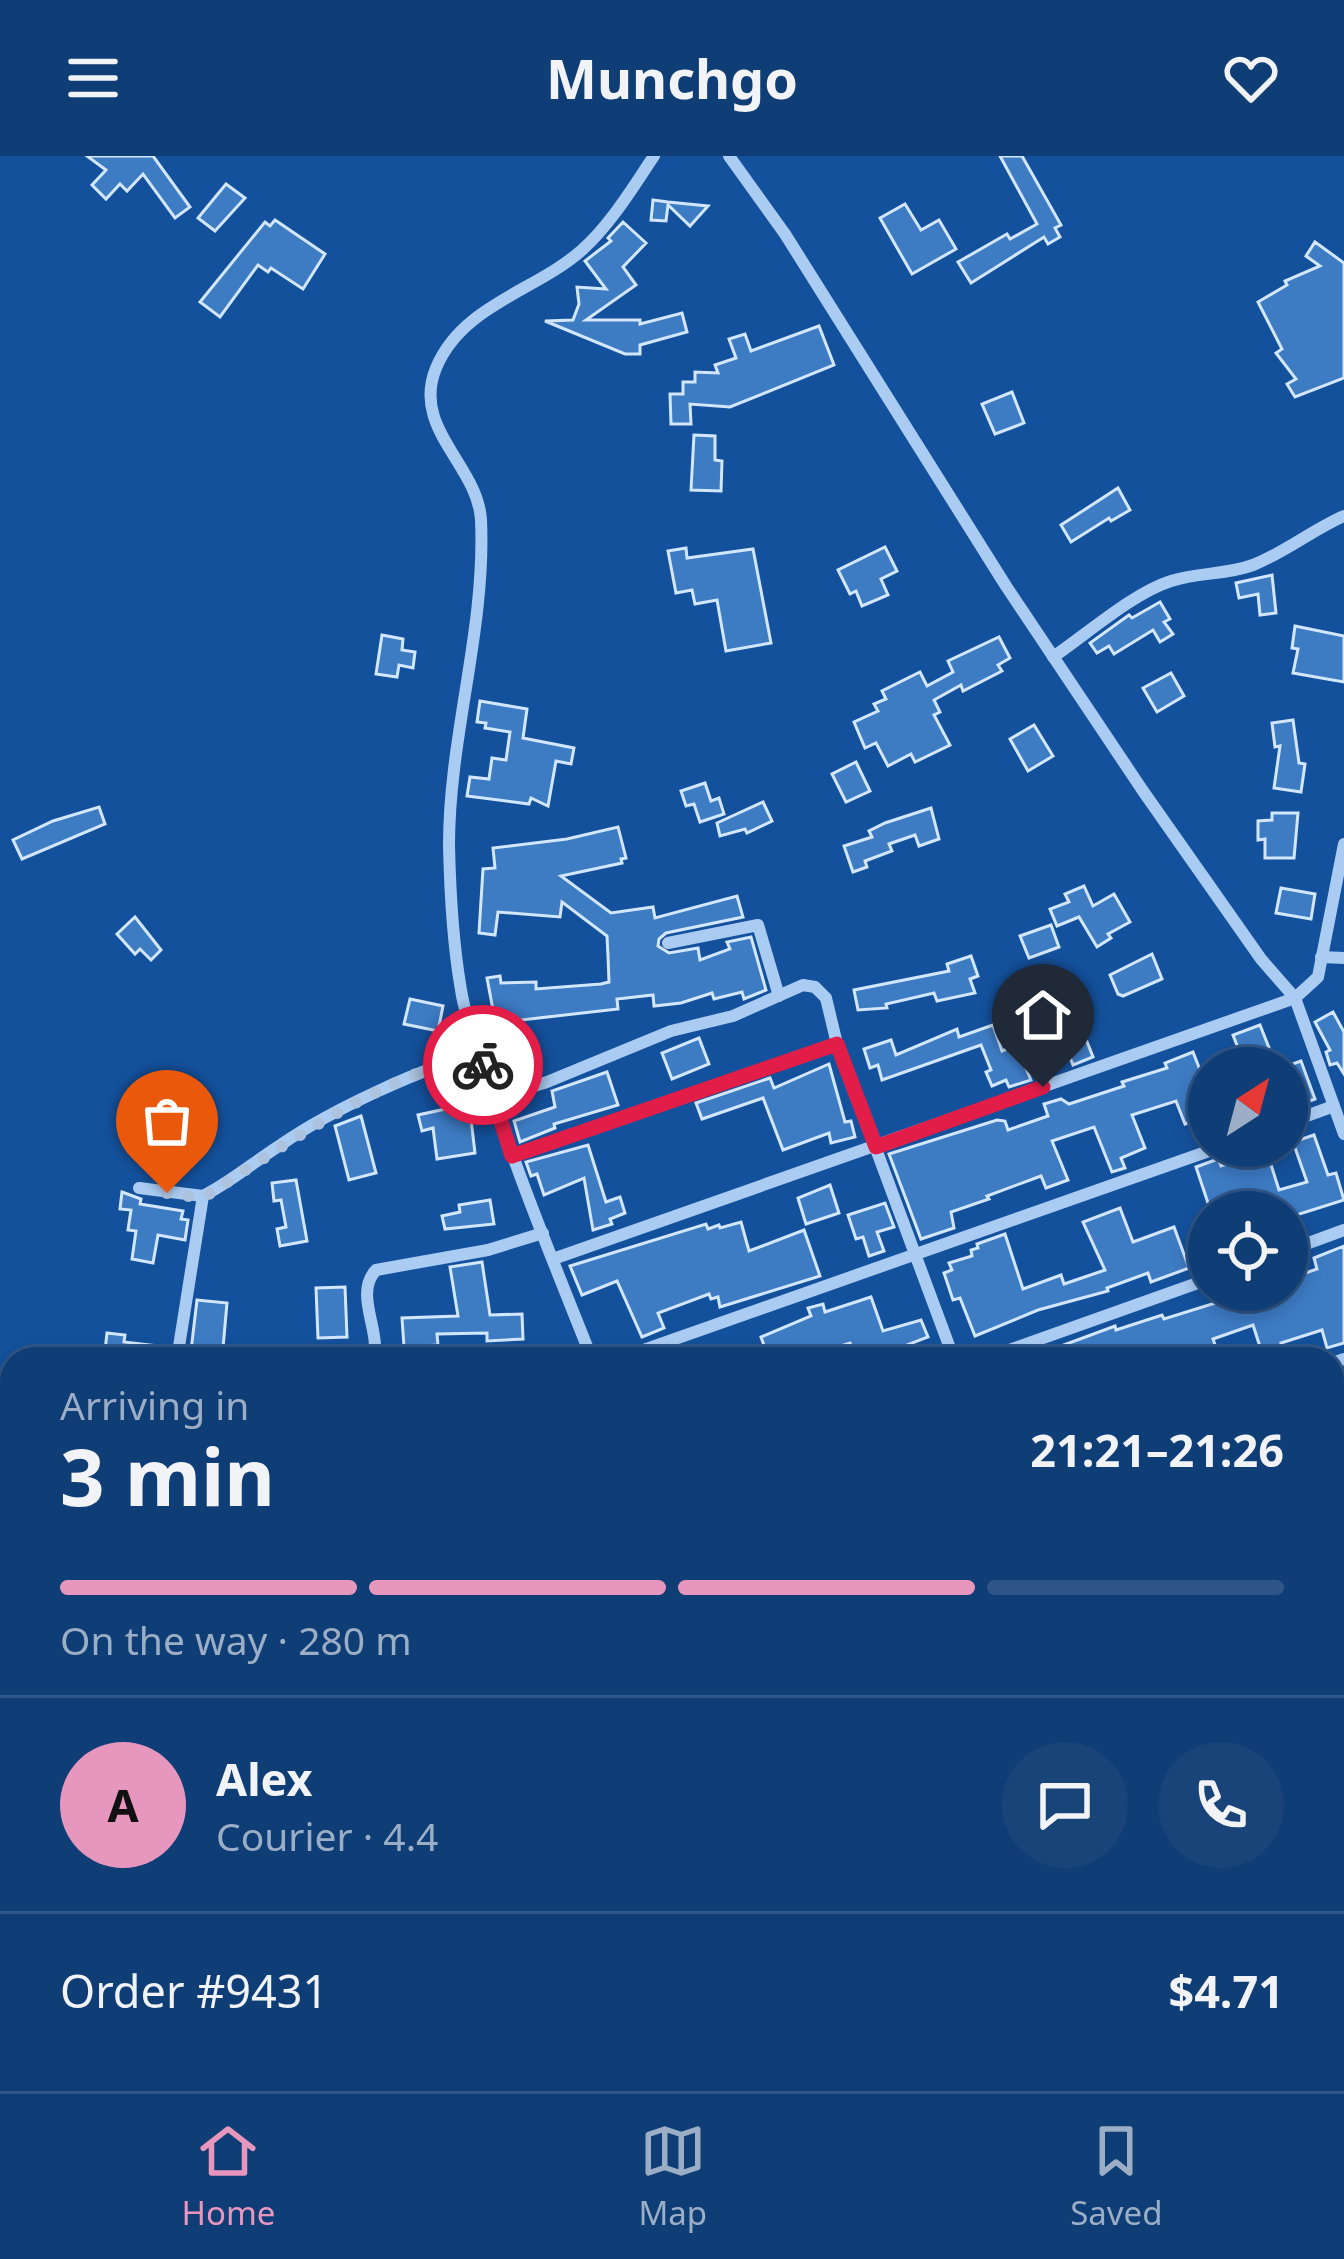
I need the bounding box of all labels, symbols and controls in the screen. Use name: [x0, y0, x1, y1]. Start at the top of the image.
text: Munchgo: [546, 41, 798, 115]
icon: menu: [60, 45, 126, 111]
icon: heart: [1218, 45, 1284, 111]
pin: [992, 964, 1094, 1087]
icon: home: [1010, 982, 1076, 1048]
courier: [423, 1005, 543, 1125]
icon: bike: [450, 1032, 516, 1098]
north arrow: [1188, 1047, 1308, 1167]
map controls: [1188, 1047, 1308, 1311]
pin: [116, 1070, 218, 1193]
icon: bag: [134, 1088, 200, 1154]
button: locate: [1188, 1191, 1308, 1311]
text: Arriving in: [60, 1378, 249, 1431]
text: 21:21–21:26: [1030, 1419, 1284, 1480]
text: 3 min: [60, 1423, 275, 1529]
text: On the way · 280 m: [60, 1613, 412, 1666]
button: chat: [1002, 1742, 1128, 1868]
button: phone: [1158, 1742, 1284, 1868]
text: Alex: [216, 1748, 313, 1809]
text: A: [107, 1774, 139, 1835]
text: Courier · 4.4: [216, 1809, 438, 1862]
text: Order #9431: [60, 1960, 328, 2021]
text: $4.71: [1168, 1960, 1284, 2021]
tab: Home: [182, 2118, 275, 2235]
tab: Map: [638, 2118, 707, 2235]
tab: Saved: [1070, 2118, 1162, 2235]

